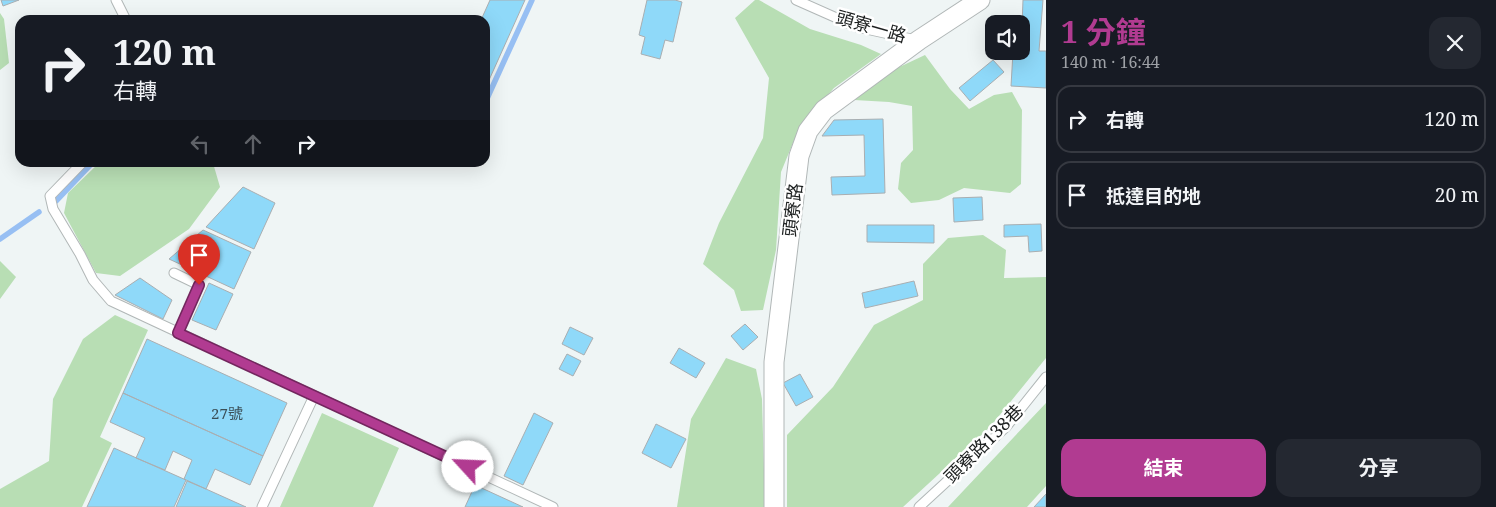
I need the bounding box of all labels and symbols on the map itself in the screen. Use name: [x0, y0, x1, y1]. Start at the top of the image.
street label: 頭寮一路: [833, 5, 909, 47]
street label: 頭寮路: [777, 182, 807, 238]
pin: [178, 234, 220, 285]
street label: 頭寮路138巷: [939, 399, 1028, 488]
house number: 27號: [211, 403, 243, 423]
position arrow: [441, 440, 493, 492]

